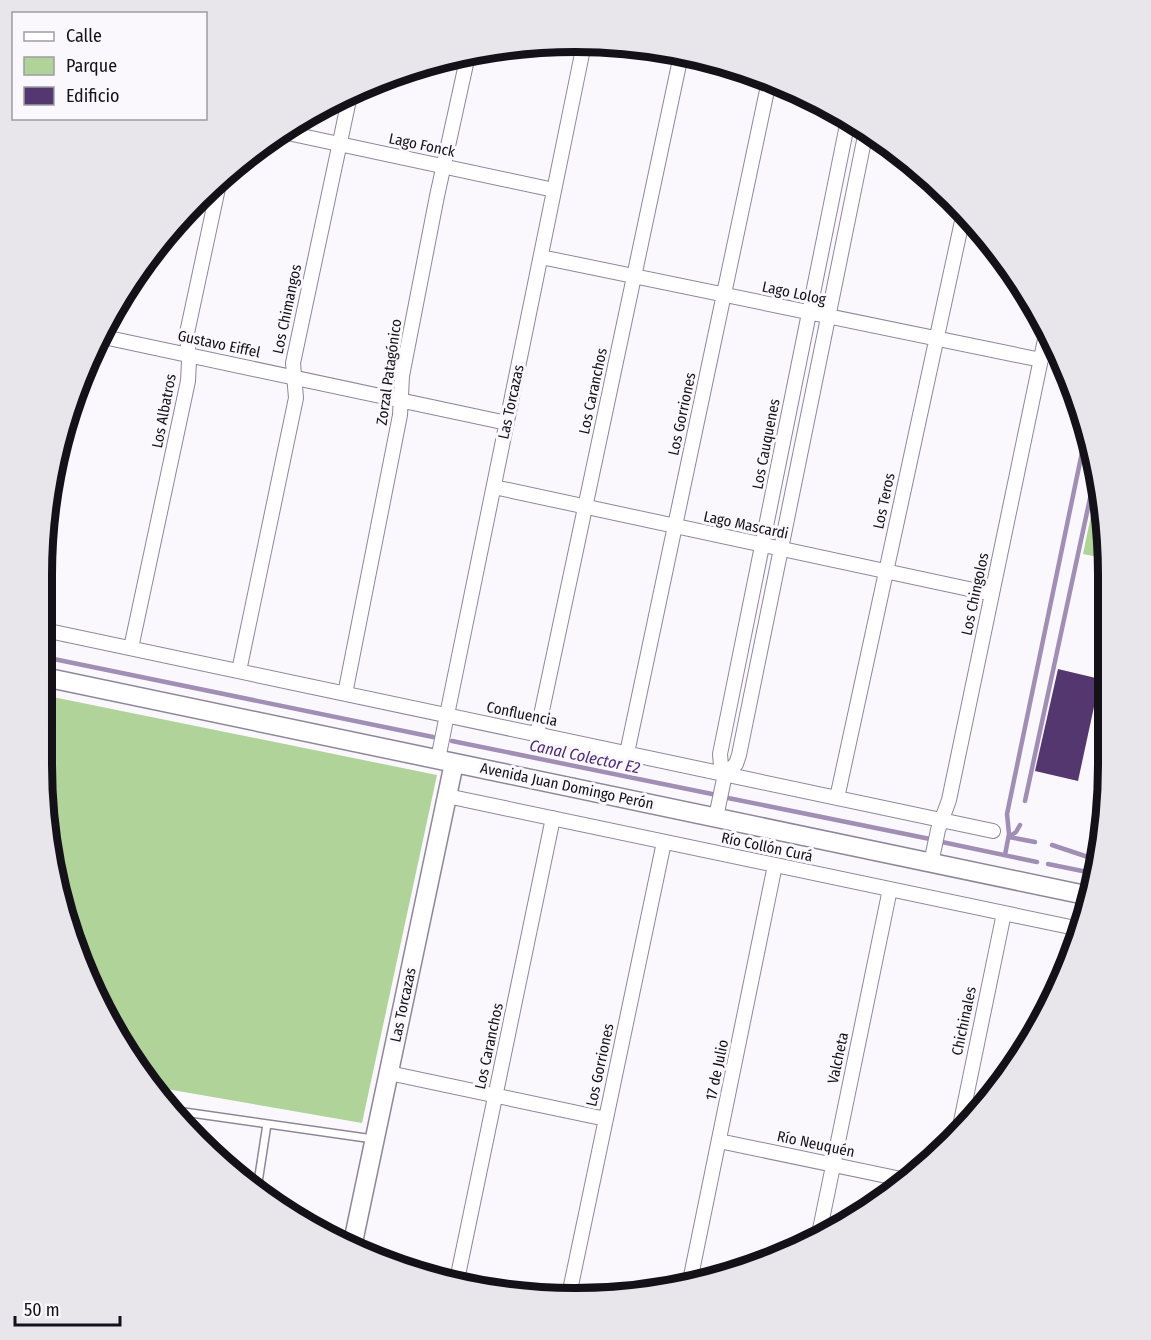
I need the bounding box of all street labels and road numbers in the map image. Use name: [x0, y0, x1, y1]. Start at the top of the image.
street label: Lago Fonck: [387, 129, 457, 161]
street label: Los Chimangos: [269, 263, 305, 355]
street label: Lago Lolog: [760, 277, 828, 309]
street label: Zorzal Patagónico: [373, 318, 405, 426]
street label: Gustavo Eiffel: [176, 326, 262, 362]
street label: Los Caranchos: [575, 346, 611, 436]
street label: Las Torcazas: [494, 363, 528, 441]
street label: Los Gorriones: [664, 371, 700, 457]
street label: Los Albatros: [148, 372, 180, 450]
street label: Los Cauquenes: [748, 397, 784, 491]
street label: Los Teros: [869, 471, 899, 531]
street label: Lago Mascardi: [702, 507, 790, 543]
street label: Los Chingolos: [957, 551, 993, 637]
street label: Confluencia: [485, 698, 559, 730]
street label: Avenida Juan Domingo Perón: [479, 759, 655, 813]
street label: Río Collón Curá: [720, 829, 814, 865]
street label: Las Torcazas: [386, 966, 420, 1044]
street label: Chichinales: [948, 985, 980, 1057]
street label: Los Caranchos: [471, 1001, 507, 1091]
street label: Los Gorriones: [582, 1022, 618, 1108]
street label: Valcheta: [824, 1031, 852, 1085]
street label: 17 de Julio: [702, 1038, 732, 1102]
street label: Río Neuquén: [776, 1127, 856, 1161]

